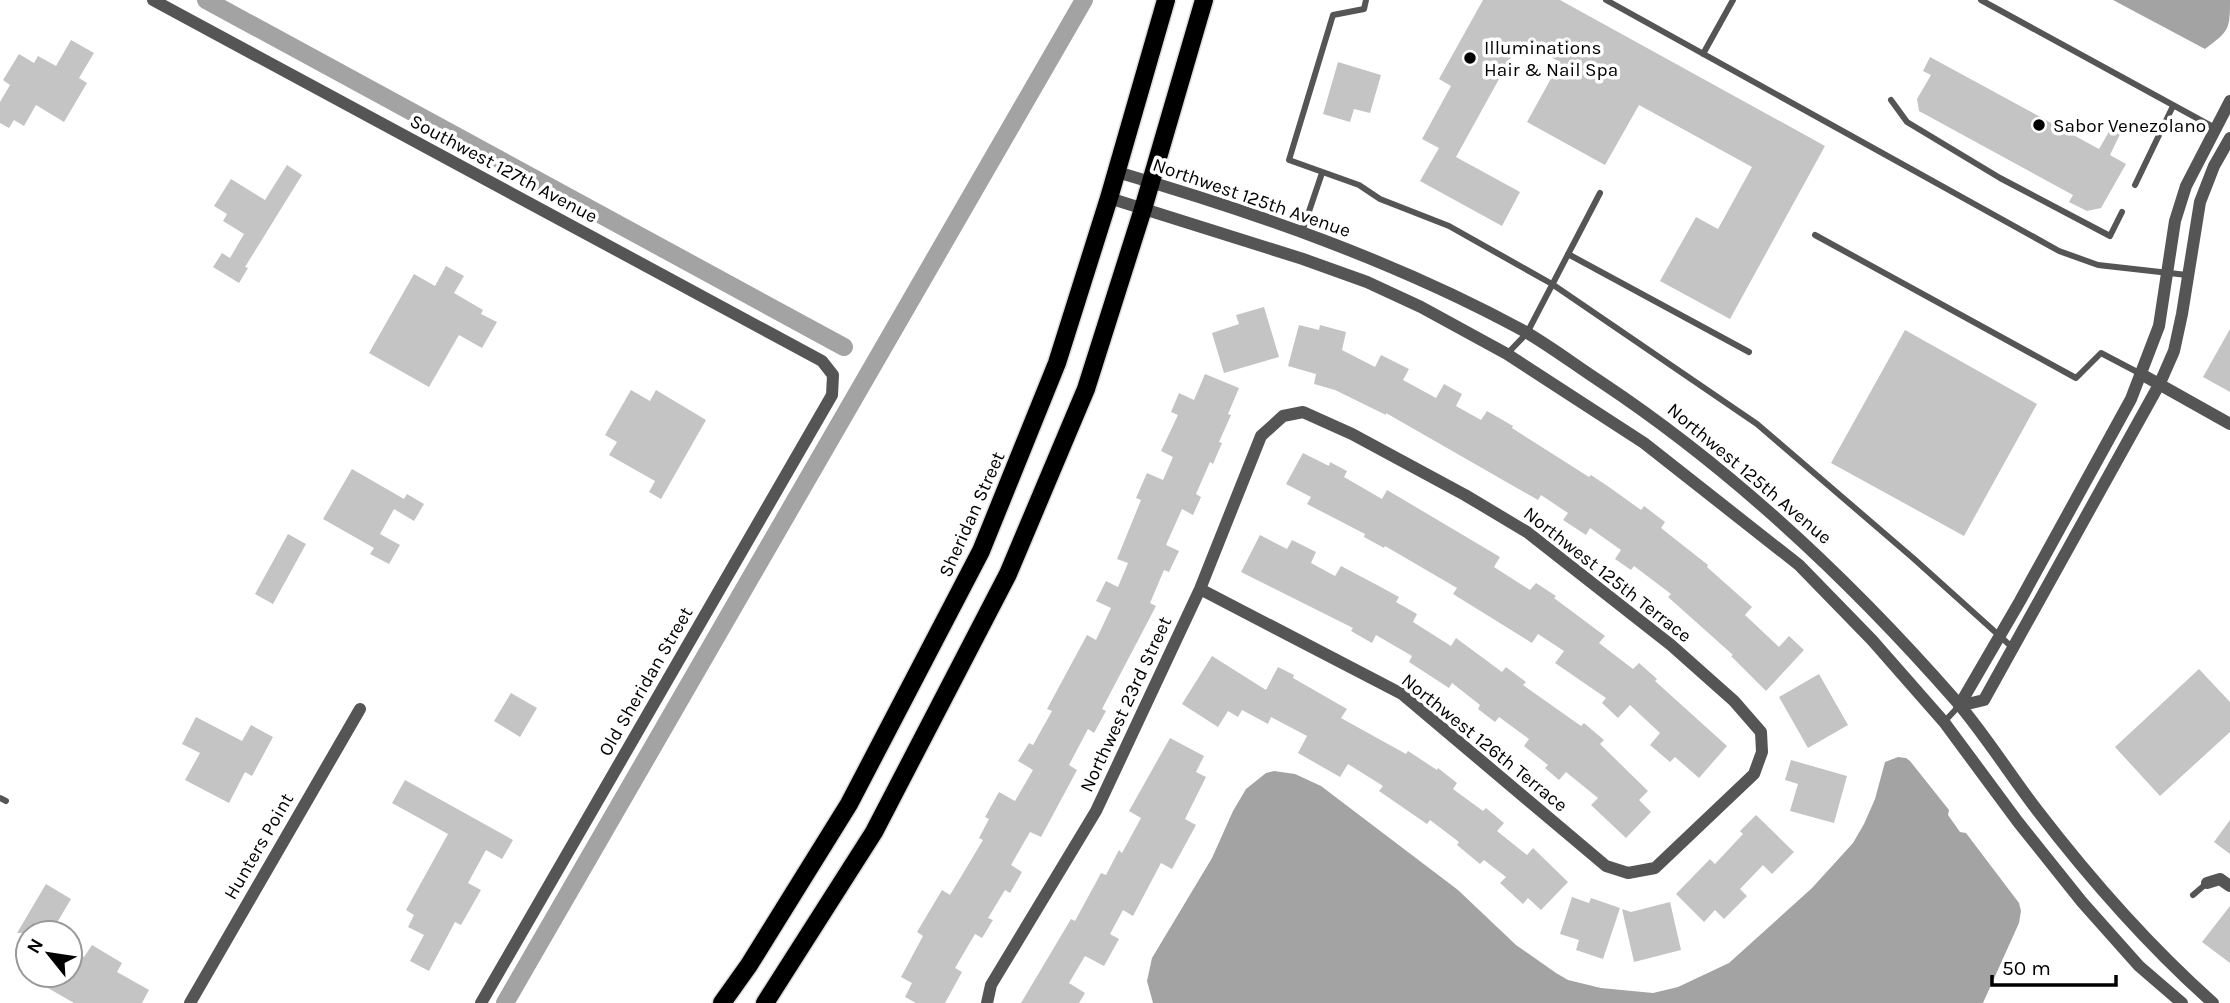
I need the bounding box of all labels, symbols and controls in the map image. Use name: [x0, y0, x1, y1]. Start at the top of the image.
place label: Illuminations Hair & Nail Spa: [1484, 37, 1618, 81]
marker: Illuminations Hair & Nail Spa: [1462, 50, 1478, 66]
street label: Southwest 127th Avenue: [406, 110, 601, 228]
place label: Sabor Venezolano: [2053, 115, 2206, 137]
marker: Sabor Venezolano: [2031, 117, 2047, 133]
street label: Northwest 125th Avenue: [1150, 154, 1353, 242]
street label: Northwest 125th Avenue: [1663, 399, 1836, 549]
street label: Sheridan Street: [934, 448, 1009, 581]
street label: Northwest 125th Terrace: [1519, 502, 1696, 647]
street label: Old Sheridan Street: [594, 603, 698, 760]
street label: Northwest 23rd Street: [1076, 613, 1176, 796]
street label: Northwest 126th Terrace: [1397, 669, 1572, 816]
street label: Hunters Point: [220, 789, 298, 904]
north arrow: [14, 919, 84, 989]
text: N: [22, 935, 48, 957]
scale bar: [1992, 944, 2116, 988]
text: 50 m: [2002, 956, 2051, 980]

